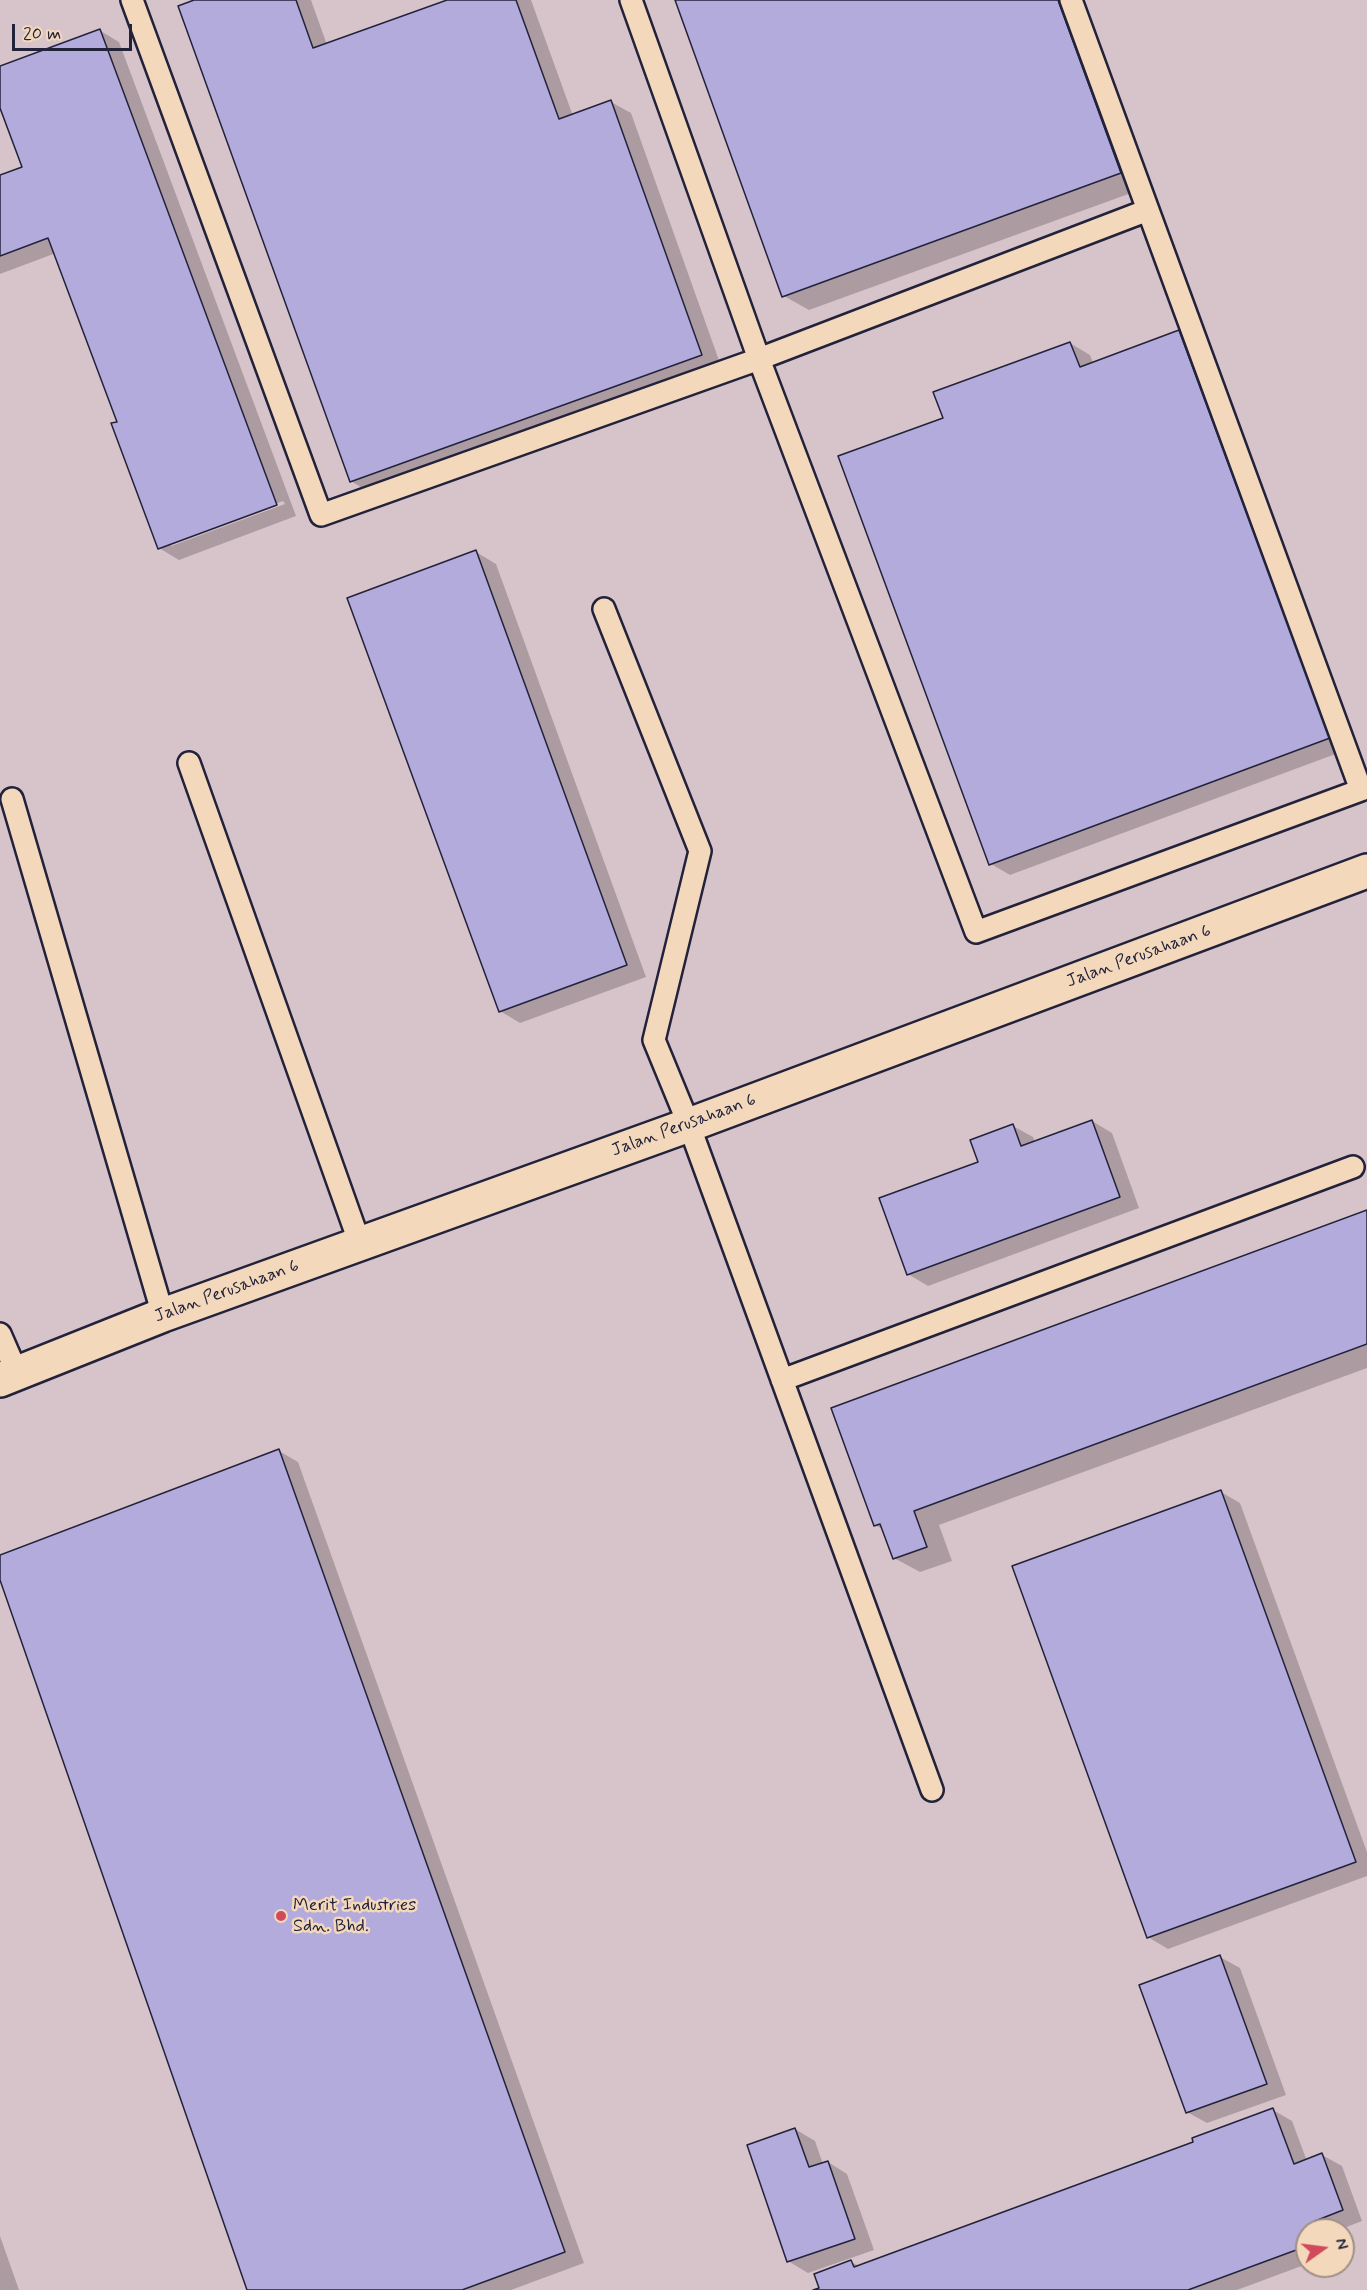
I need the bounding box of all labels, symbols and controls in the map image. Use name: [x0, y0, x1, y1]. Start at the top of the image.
scale bar: [15, 12, 135, 50]
text: 20 m: [23, 22, 61, 46]
street label: Jalan Perusahaan 6: [1064, 921, 1214, 993]
street label: Jalan Perusahaan 6: [609, 1090, 759, 1162]
street label: Jalan Perusahaan 6: [152, 1256, 302, 1328]
place label: Merit Industries Sdn. Bhd.: [293, 1895, 416, 1938]
marker: Merit Industries Sdn. Bhd.: [274, 1909, 288, 1923]
north arrow: [1295, 2218, 1355, 2278]
text: N: [1330, 2236, 1352, 2252]

